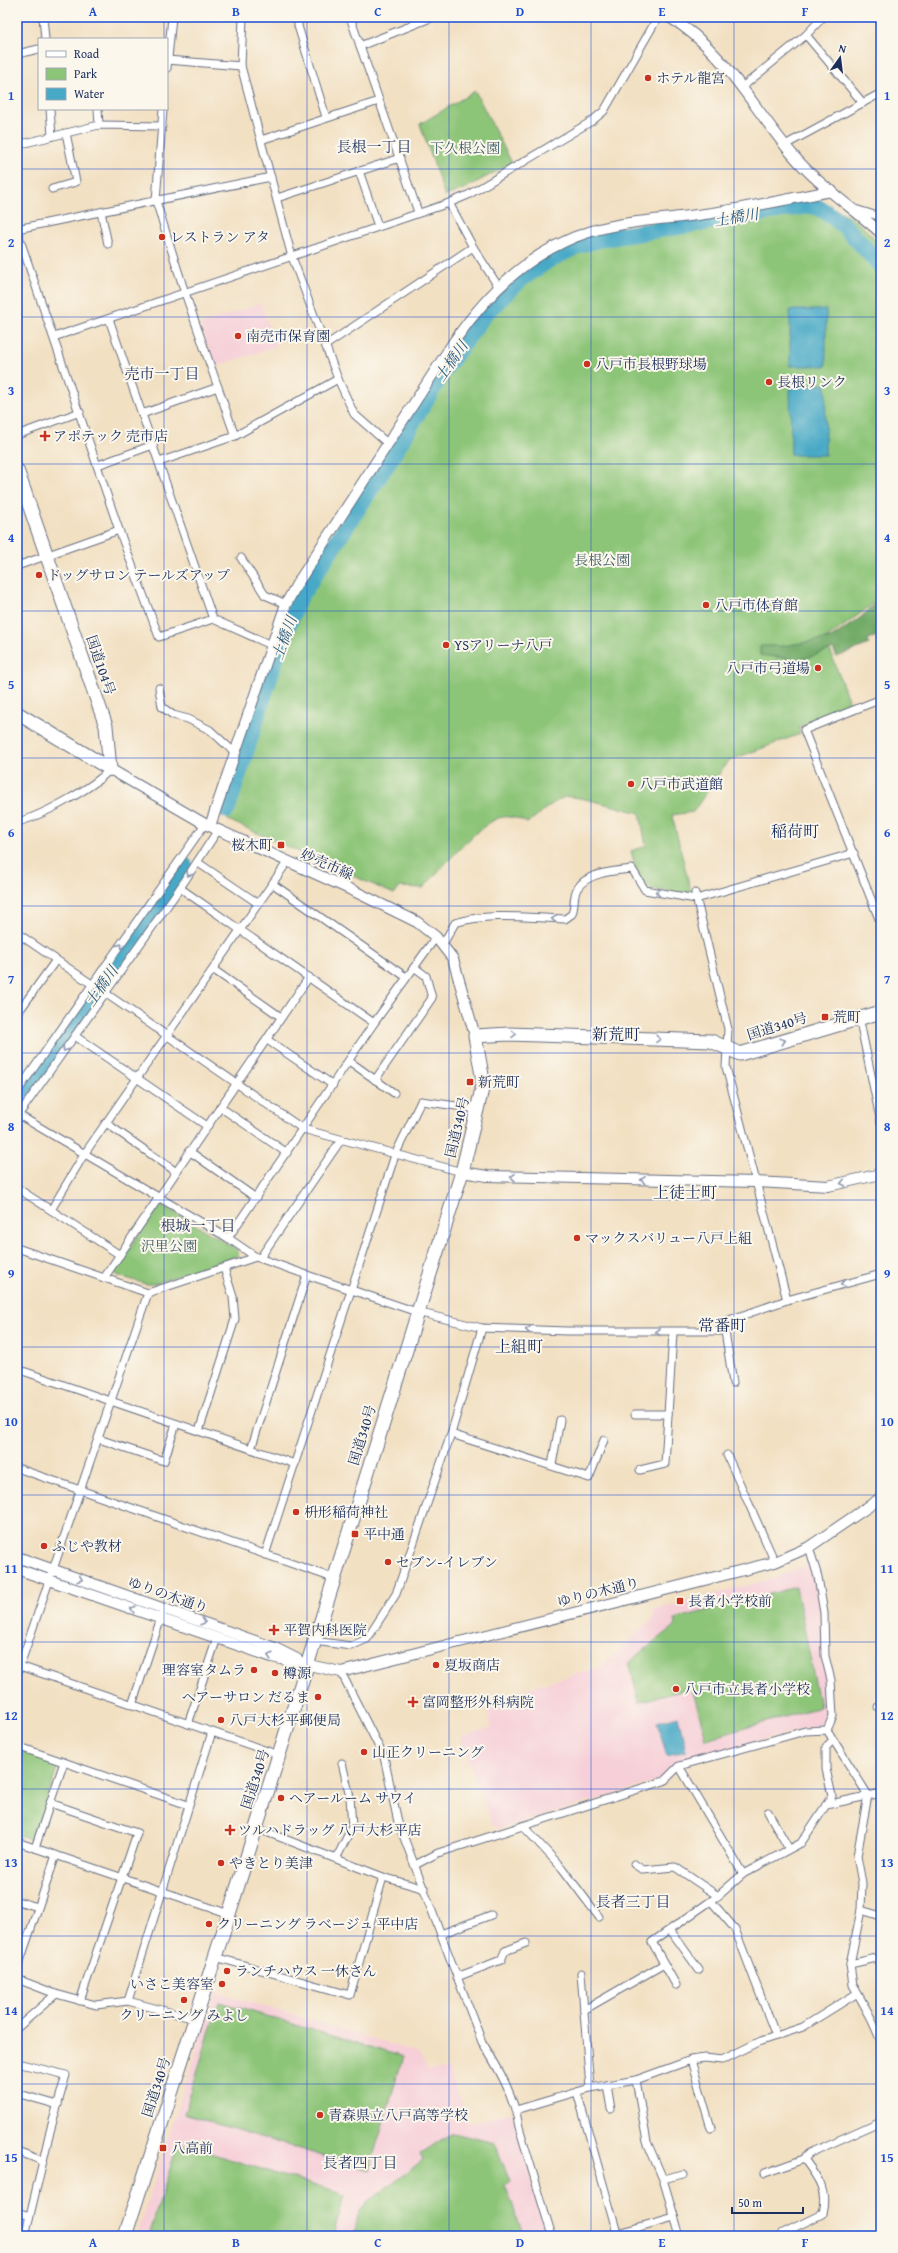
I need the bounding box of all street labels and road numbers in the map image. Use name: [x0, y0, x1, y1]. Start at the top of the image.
street label: 国道104号: [81, 632, 121, 698]
street label: 妙売市線: [297, 843, 357, 885]
street label: 国道340号: [744, 1007, 810, 1045]
street label: 国道340号: [440, 1094, 474, 1160]
street label: 国道340号: [343, 1402, 381, 1468]
street label: ゆりの木通り: [125, 1572, 211, 1618]
street label: ゆりの木通り: [555, 1572, 641, 1612]
street label: 国道340号: [236, 1746, 274, 1812]
street label: 国道340号: [137, 2054, 175, 2120]

